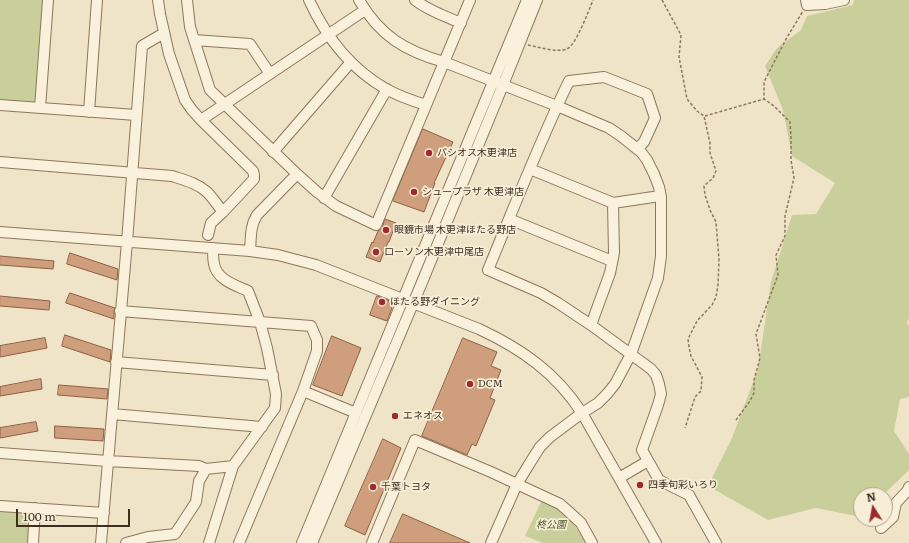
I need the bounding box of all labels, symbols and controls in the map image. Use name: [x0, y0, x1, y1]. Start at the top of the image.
place label: パシオス木更津店: [437, 147, 517, 159]
marker: パシオス木更津店: [424, 148, 434, 158]
place label: シュープラザ 木更津店: [422, 186, 524, 198]
marker: シュープラザ 木更津店: [409, 187, 419, 197]
place label: 眼鏡市場 木更津ほたる野店: [394, 224, 516, 236]
marker: 眼鏡市場 木更津ほたる野店: [381, 225, 391, 235]
place label: ローソン木更津中尾店: [384, 246, 484, 258]
marker: ローソン木更津中尾店: [371, 247, 381, 257]
place label: ほたる野ダイニング: [390, 296, 480, 308]
marker: ほたる野ダイニング: [377, 297, 387, 307]
place label: DCM: [478, 378, 503, 390]
marker: DCM: [465, 379, 475, 389]
place label: エネオス: [403, 410, 443, 422]
marker: エネオス: [390, 411, 400, 421]
place label: 四季旬彩いろり: [648, 479, 718, 491]
marker: 四季旬彩いろり: [635, 480, 645, 490]
place label: 千葉トヨタ: [381, 481, 431, 493]
marker: 千葉トヨタ: [368, 482, 378, 492]
north arrow: [853, 487, 893, 527]
text: N: [865, 487, 877, 505]
scale bar: [18, 501, 132, 527]
text: 100 m: [23, 507, 56, 525]
park label: 柊公園: [536, 519, 566, 531]

